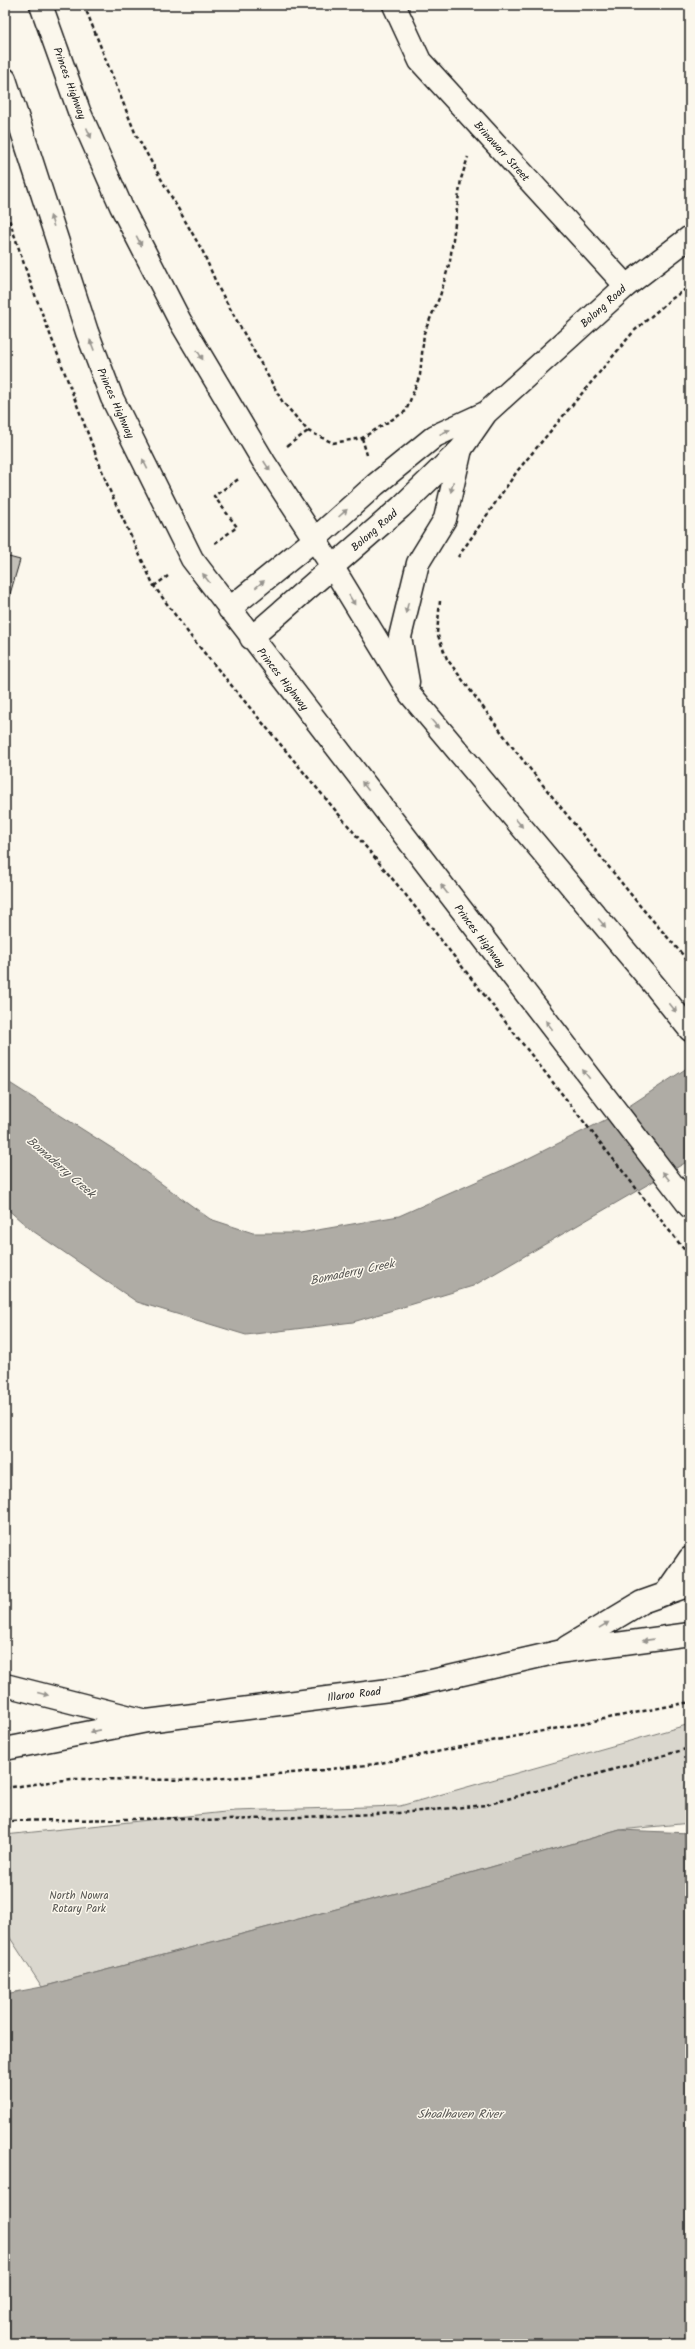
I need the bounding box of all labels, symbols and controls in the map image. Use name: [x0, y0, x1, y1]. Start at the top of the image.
street label: Princes Highway: [48, 45, 91, 123]
street label: Brinawarr Street: [469, 117, 534, 187]
one-way arrow: [86, 128, 92, 139]
one-way arrow: [49, 215, 55, 227]
one-way arrow: [136, 235, 142, 247]
street label: Bolong Road: [576, 281, 631, 333]
one-way arrow: [88, 339, 94, 351]
one-way arrow: [196, 349, 203, 361]
street label: Princes Highway: [91, 365, 139, 442]
one-way arrow: [439, 429, 450, 435]
one-way arrow: [141, 458, 148, 470]
one-way arrow: [263, 460, 270, 472]
one-way arrow: [449, 481, 455, 493]
street label: Bolong Road: [347, 505, 403, 556]
one-way arrow: [339, 509, 348, 518]
one-way arrow: [202, 573, 210, 583]
one-way arrow: [254, 580, 265, 589]
one-way arrow: [349, 594, 356, 606]
one-way arrow: [404, 601, 410, 614]
street label: Princes Highway: [252, 644, 313, 716]
one-way arrow: [430, 718, 439, 729]
one-way arrow: [361, 780, 369, 791]
one-way arrow: [514, 818, 523, 828]
one-way arrow: [440, 883, 448, 894]
street label: Princes Highway: [449, 901, 510, 973]
one-way arrow: [598, 917, 607, 928]
one-way arrow: [668, 1002, 677, 1013]
one-way arrow: [544, 1020, 553, 1031]
one-way arrow: [582, 1068, 590, 1079]
water label: Bomaderry Creek: [22, 1132, 101, 1204]
one-way arrow: [662, 1171, 670, 1182]
water label: Bomaderry Creek: [308, 1254, 398, 1291]
one-way arrow: [598, 1621, 610, 1628]
one-way arrow: [642, 1637, 654, 1643]
street label: Illaroo Road: [326, 1683, 383, 1707]
one-way arrow: [37, 1692, 49, 1698]
one-way arrow: [89, 1729, 101, 1735]
park label: North Nowra Rotary Park: [49, 1887, 109, 1918]
water label: Shoalhaven River: [418, 2105, 505, 2124]

